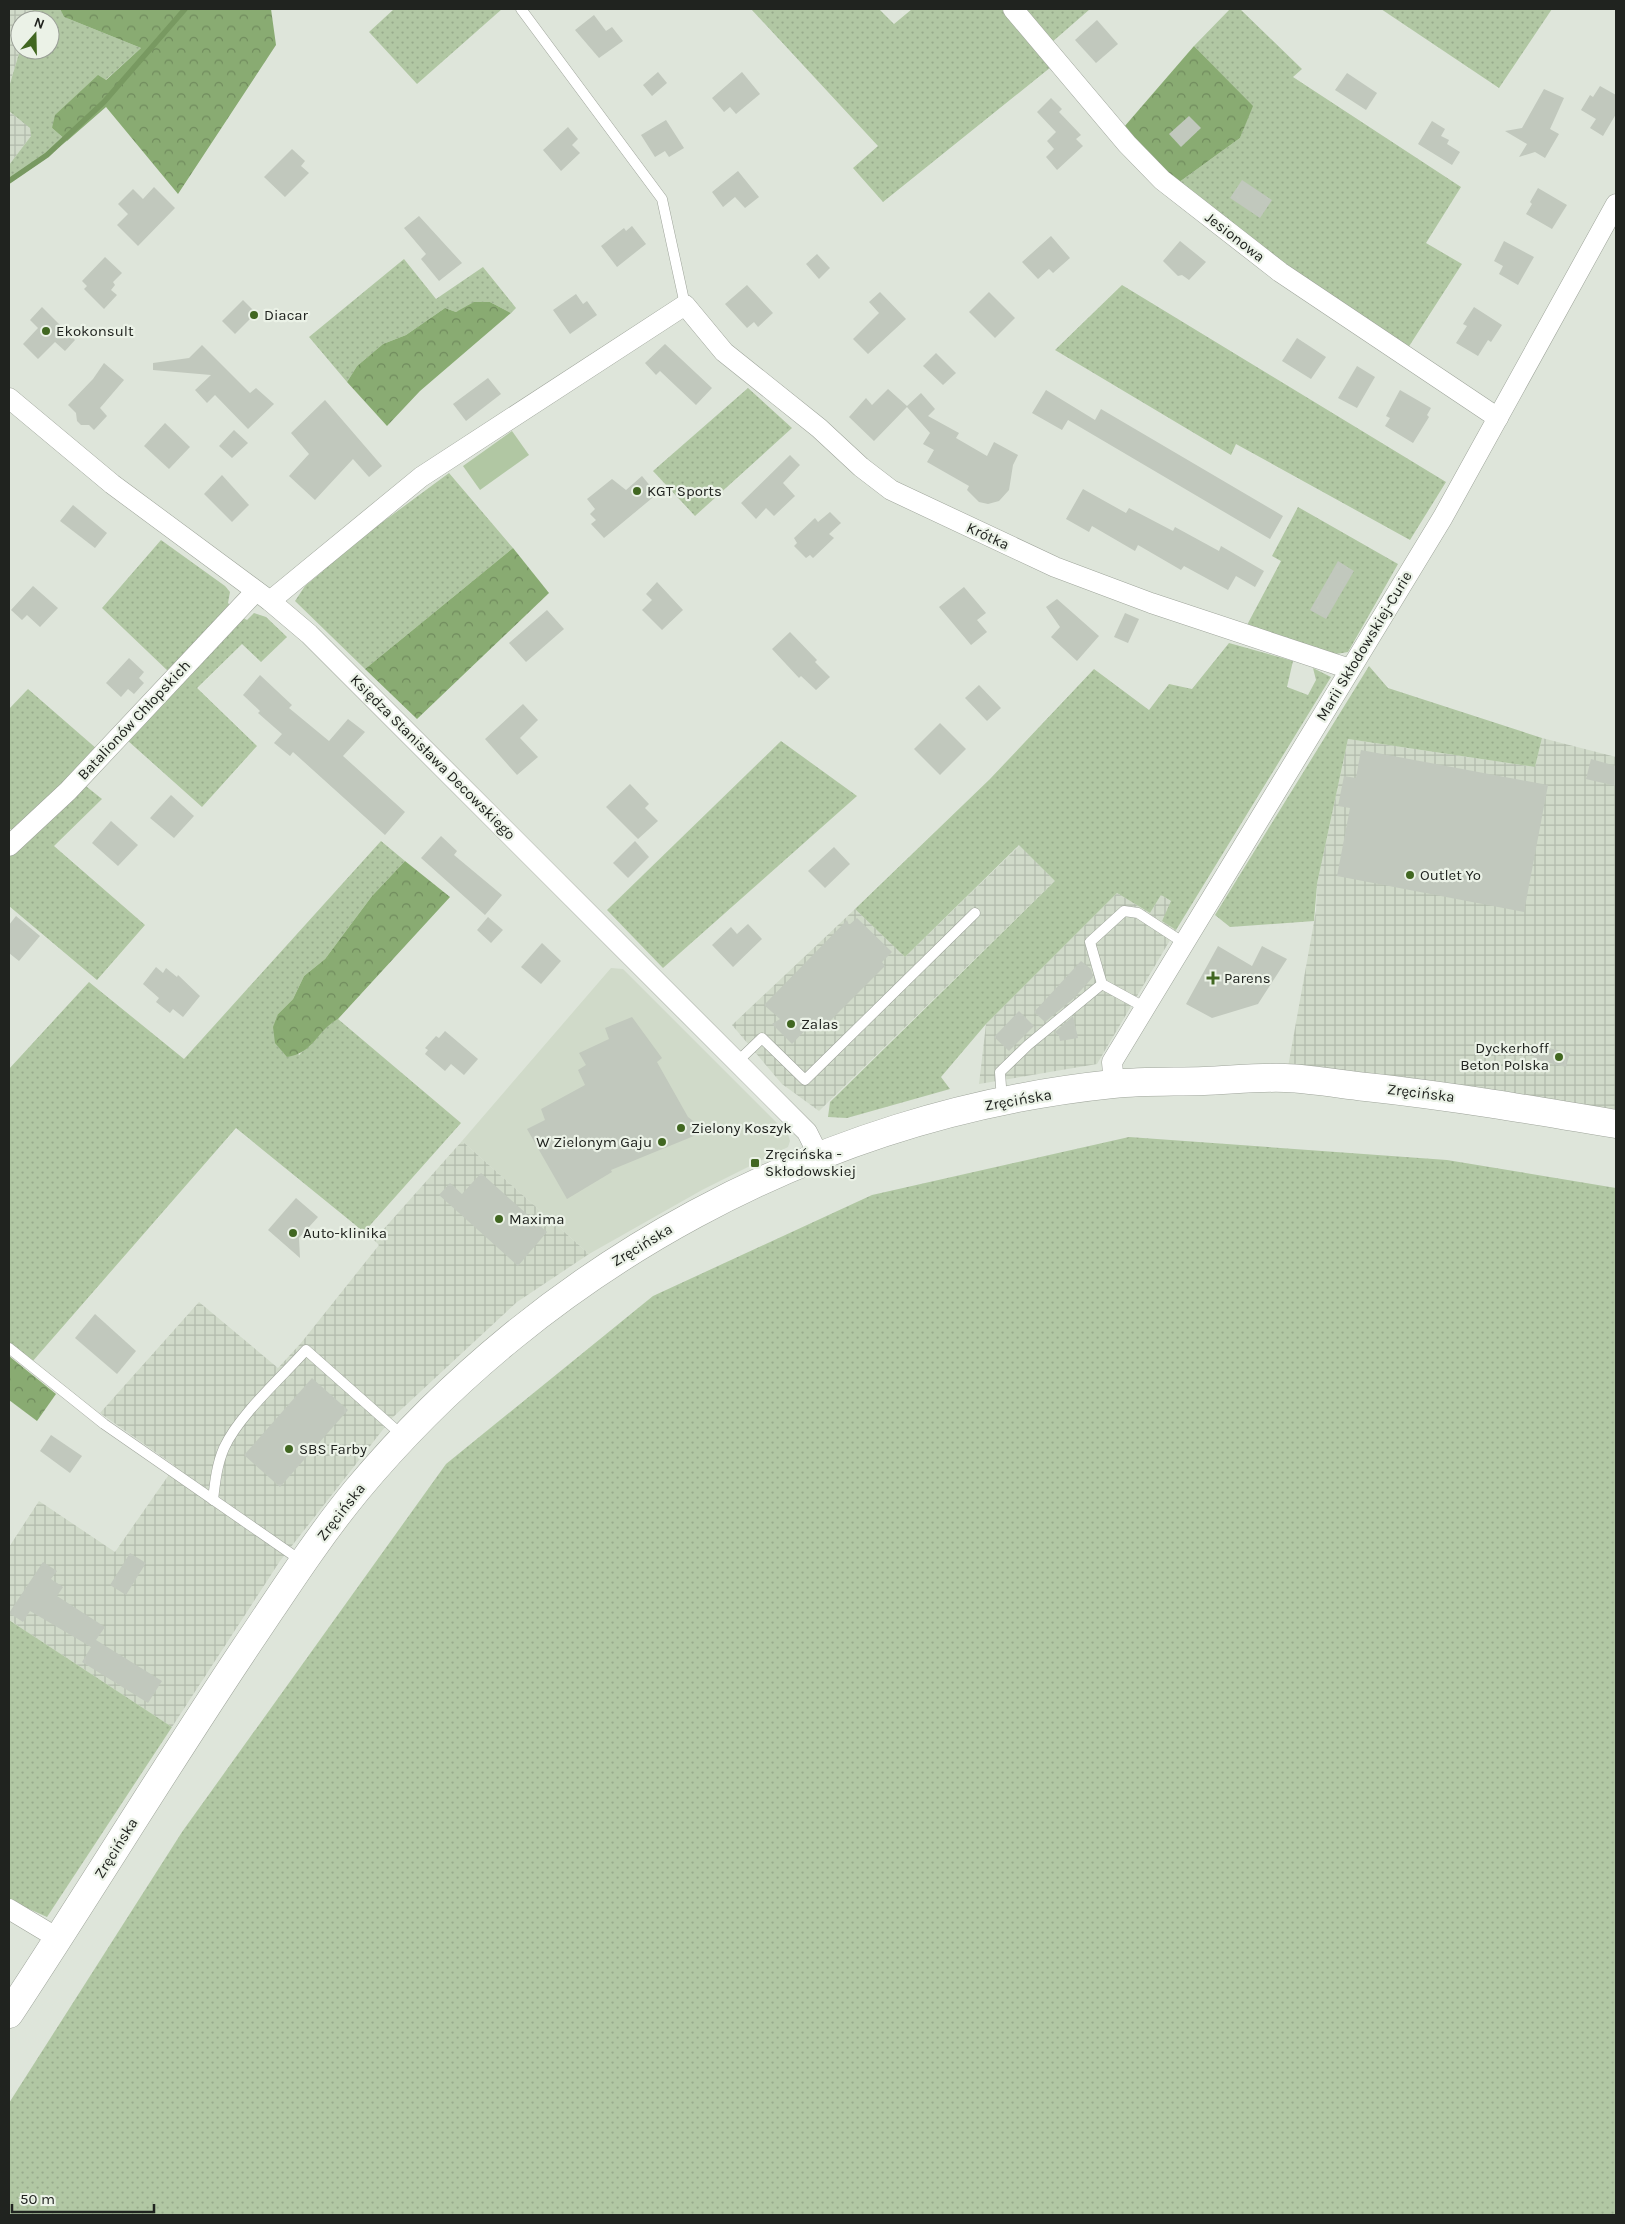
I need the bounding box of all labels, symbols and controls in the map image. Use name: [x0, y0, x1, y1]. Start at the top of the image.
north arrow: [10, 10, 60, 60]
text: N: [32, 14, 47, 33]
street label: Jesionowa: [1202, 208, 1268, 266]
place label: Diacar: [264, 306, 309, 324]
marker: Diacar: [248, 309, 260, 321]
place label: Ekokonsult: [56, 322, 134, 340]
marker: Ekokonsult: [40, 325, 52, 337]
place label: KGT Sports: [647, 482, 722, 500]
marker: KGT Sports: [631, 485, 643, 497]
street label: Krótka: [964, 518, 1012, 554]
street label: Marii Skłodowskiej-Curie: [1312, 568, 1416, 724]
street label: Batalionów Chłopskich: [74, 656, 194, 784]
street label: Księdza Stanisława Decowskiego: [347, 671, 519, 843]
place label: Outlet Yo: [1420, 866, 1481, 884]
marker: Outlet Yo: [1404, 869, 1416, 881]
place label: Parens: [1224, 969, 1271, 987]
marker: Parens: [1206, 971, 1220, 985]
place label: Zalas: [801, 1015, 838, 1033]
marker: Zalas: [785, 1018, 797, 1030]
place label: Dyckerhoff Beton Polska: [1460, 1039, 1550, 1074]
marker: Dyckerhoff Beton Polska: [1553, 1051, 1565, 1063]
street label: Zręcińska: [1386, 1080, 1456, 1106]
street label: Zręcińska: [983, 1085, 1053, 1115]
place label: Zielony Koszyk: [691, 1119, 792, 1137]
marker: Zielony Koszyk: [675, 1122, 687, 1134]
place label: W Zielonym Gaju: [536, 1133, 652, 1151]
marker: W Zielonym Gaju: [656, 1136, 668, 1148]
place label: Zręcińska - Skłodowskiej: [765, 1145, 856, 1180]
marker: Zręcińska - Skłodowskiej: [749, 1157, 761, 1169]
place label: Maxima: [509, 1210, 564, 1228]
marker: Maxima: [493, 1213, 505, 1225]
street label: Zręcińska: [608, 1220, 676, 1270]
place label: Auto-klinika: [303, 1224, 387, 1242]
marker: Auto-klinika: [287, 1227, 299, 1239]
place label: SBS Farby: [299, 1440, 367, 1458]
marker: SBS Farby: [283, 1443, 295, 1455]
street label: Zręcińska: [313, 1480, 369, 1544]
street label: Zręcińska: [90, 1814, 142, 1882]
scale bar: [12, 2182, 155, 2214]
text: 50 m: [20, 2190, 55, 2208]

